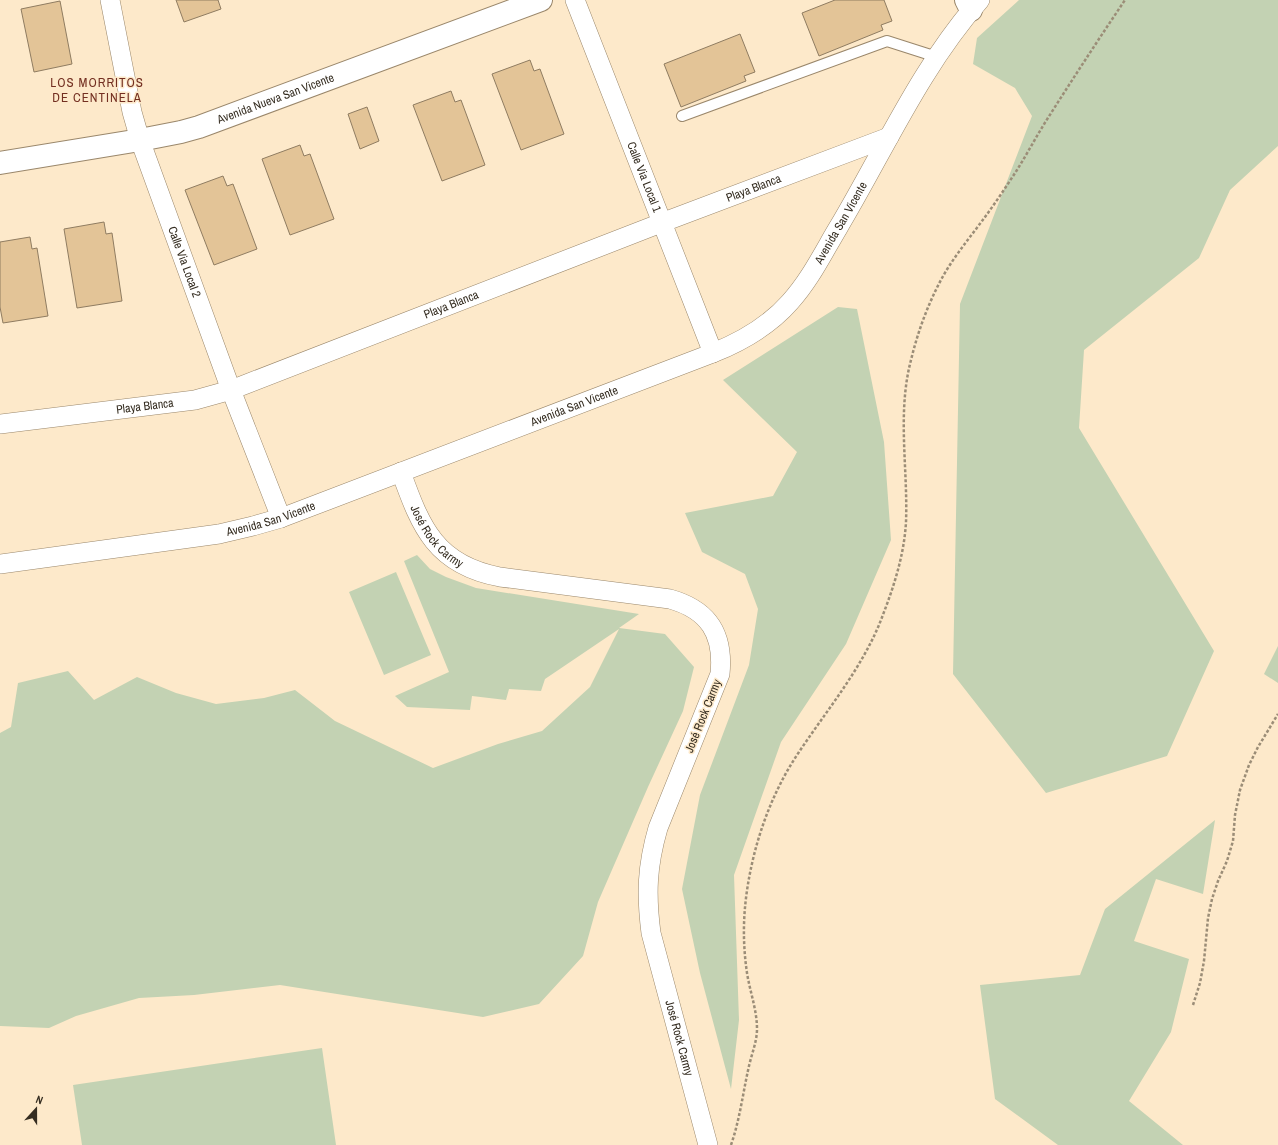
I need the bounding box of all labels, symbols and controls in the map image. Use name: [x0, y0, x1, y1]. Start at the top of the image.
street label: Avenida Nueva San Vicente: [214, 70, 336, 128]
district label: LOS MORRITOS DE CENTINELA: [50, 74, 144, 106]
street label: Calle Via Local 1: [623, 139, 665, 215]
street label: Playa Blanca: [724, 170, 784, 206]
street label: Avenida San Vicente: [810, 179, 871, 268]
street label: Calle Via Local 2: [164, 224, 205, 300]
street label: Playa Blanca: [421, 286, 481, 322]
street label: Avenida San Vicente: [527, 382, 620, 430]
street label: Playa Blanca: [115, 395, 175, 418]
street label: Avenida San Vicente: [224, 498, 318, 540]
street label: José Rock Carmy: [407, 503, 466, 572]
street label: José Rock Carmy: [681, 677, 725, 755]
street label: José Rock Carmy: [661, 998, 697, 1078]
north arrow: [16, 1089, 56, 1129]
text: N: [34, 1092, 45, 1107]

